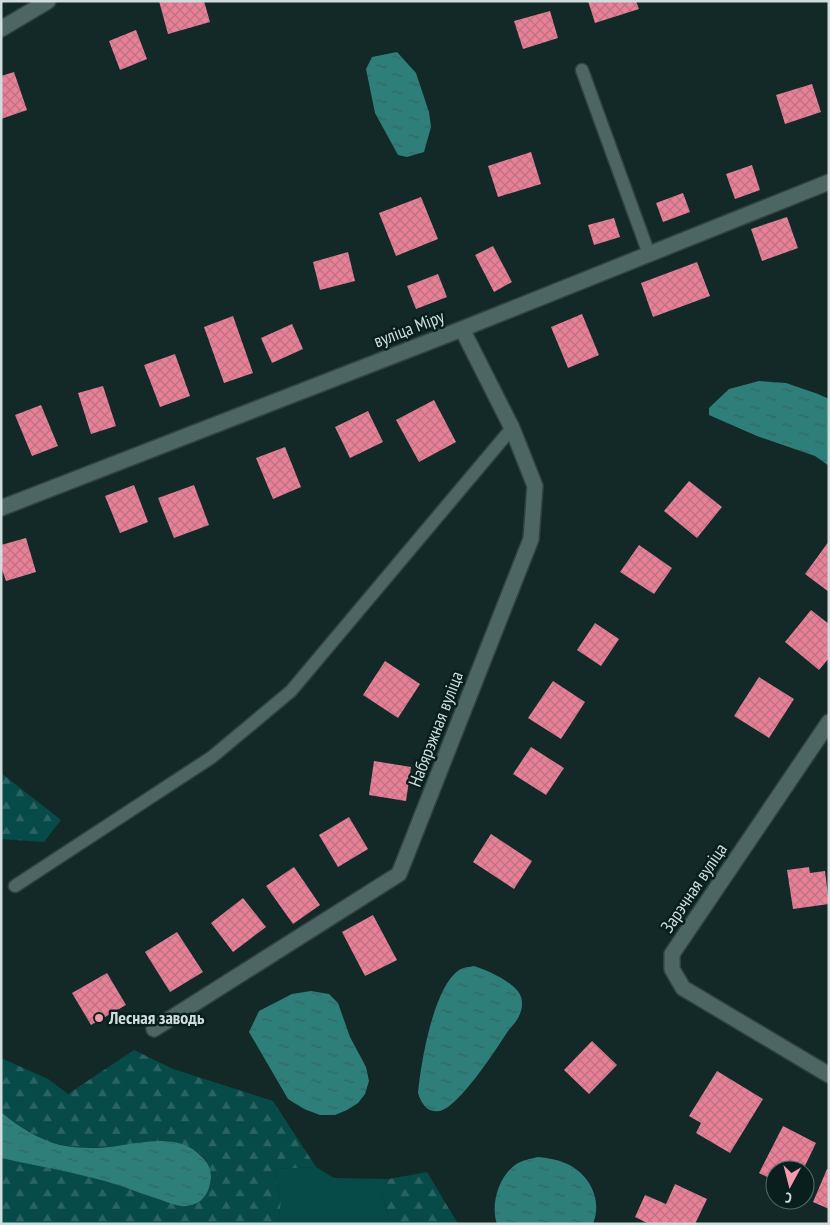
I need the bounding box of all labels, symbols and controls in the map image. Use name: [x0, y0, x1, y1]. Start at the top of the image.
street label: вуліца Міру: [370, 304, 448, 352]
street label: Набярэжная вуліца: [403, 668, 468, 790]
street label: Зарэчная вуліца: [655, 839, 732, 937]
place label: Лесная заводь: [108, 1006, 205, 1029]
marker: Лесная заводь: [93, 1012, 105, 1024]
north arrow: [765, 1160, 815, 1210]
text: С: [784, 1189, 793, 1207]

